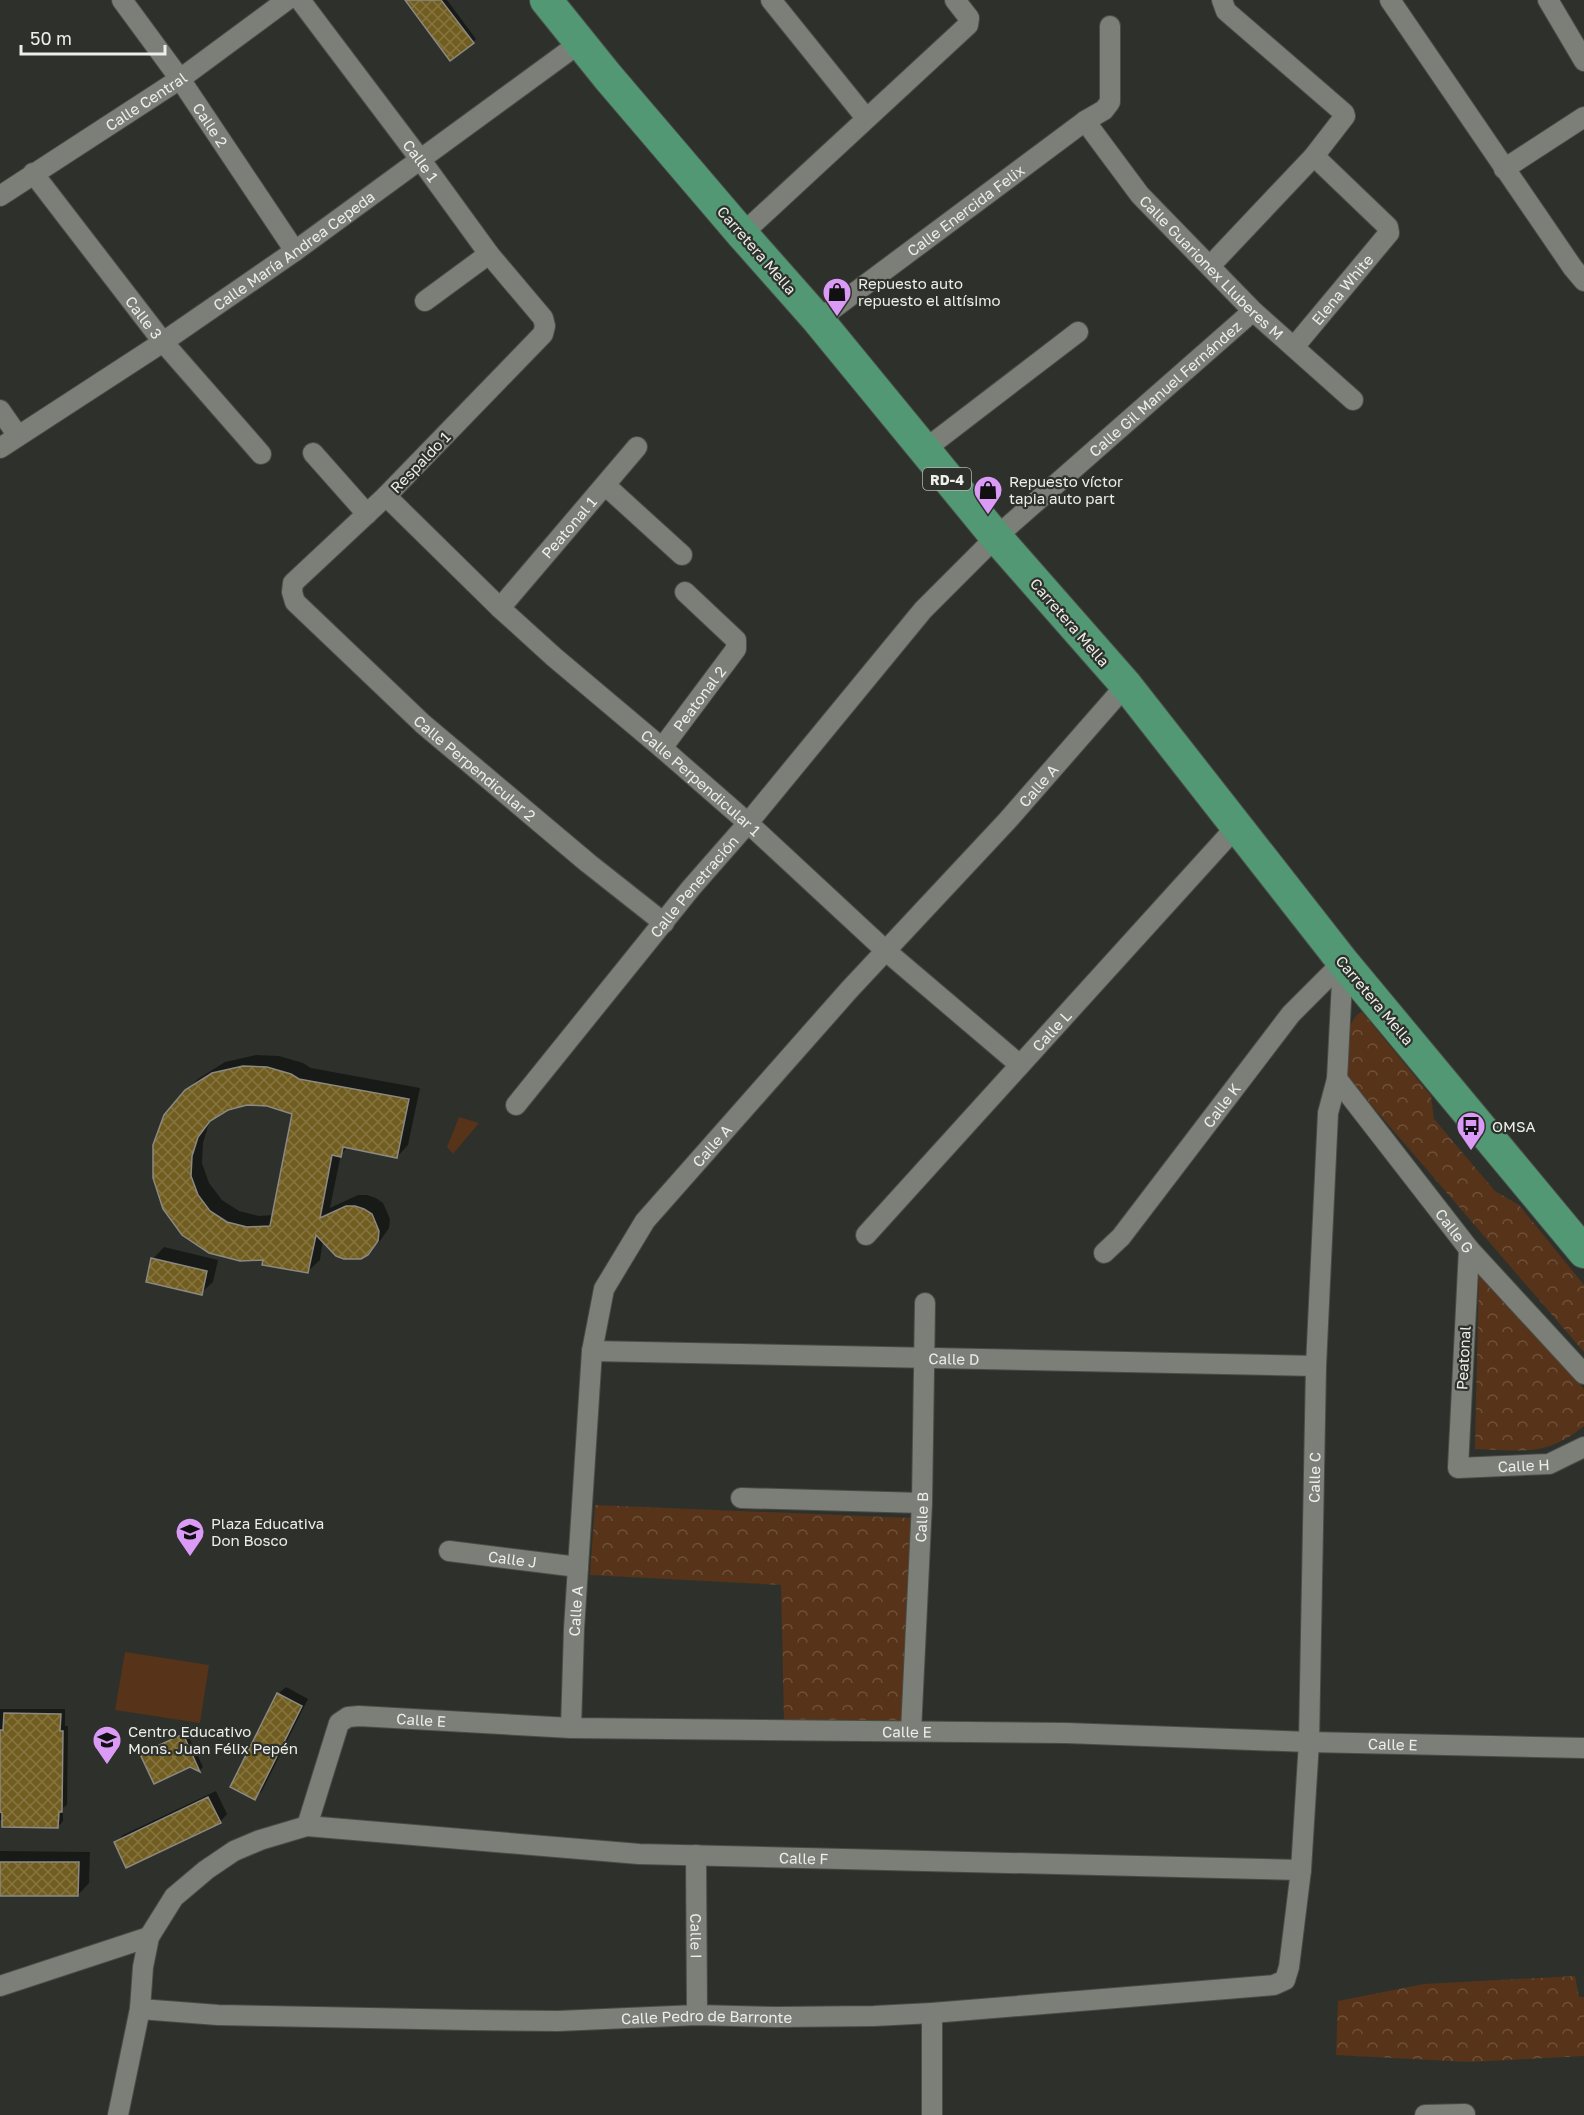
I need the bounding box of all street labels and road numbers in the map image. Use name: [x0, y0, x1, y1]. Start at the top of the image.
street label: Calle Central: [102, 68, 190, 134]
street label: Calle 2: [189, 99, 232, 150]
street label: Calle 1: [399, 136, 442, 185]
street label: Calle Enercida Felix: [903, 160, 1028, 260]
street label: Calle María Andrea Cepeda: [209, 187, 378, 314]
street label: Calle Guarionex Lluberes M: [1136, 191, 1287, 343]
street label: Carretera Mella: [714, 202, 800, 298]
street label: Elena White: [1307, 250, 1377, 328]
street label: Calle 3: [122, 292, 166, 342]
street label: Calle Gil Manuel Fernández: [1085, 317, 1245, 460]
street label: Respaldo 1: [386, 428, 454, 496]
road number: RD-4: [923, 468, 971, 490]
street label: Peatonal 1: [537, 493, 600, 562]
street label: Carretera Mella: [1027, 574, 1113, 670]
street label: Peatonal 2: [669, 662, 729, 734]
street label: Calle Perpendicular 2: [410, 711, 540, 824]
street label: Calle Perpendicular 1: [638, 725, 765, 839]
street label: Calle A: [1015, 760, 1062, 810]
street label: Calle Penetración: [646, 832, 742, 941]
street label: Carretera Mella: [1332, 952, 1418, 1048]
street label: Calle L: [1028, 1006, 1075, 1055]
street label: Calle K: [1199, 1080, 1244, 1131]
street label: Calle A: [688, 1120, 735, 1170]
street label: Calle G: [1432, 1205, 1478, 1256]
street label: Peatonal: [1452, 1325, 1474, 1391]
street label: Calle D: [928, 1349, 980, 1368]
street label: Calle C: [1304, 1452, 1323, 1503]
street label: Calle H: [1497, 1455, 1550, 1475]
street label: Calle B: [911, 1492, 931, 1543]
street label: Calle J: [487, 1547, 538, 1571]
street label: Calle A: [565, 1585, 586, 1637]
street label: Calle E: [396, 1709, 447, 1730]
street label: Calle E: [882, 1722, 932, 1741]
street label: Calle E: [1368, 1734, 1418, 1753]
street label: Calle F: [779, 1848, 829, 1868]
street label: Calle I: [687, 1913, 706, 1959]
street label: Calle Pedro de Barronte: [621, 2006, 793, 2027]

